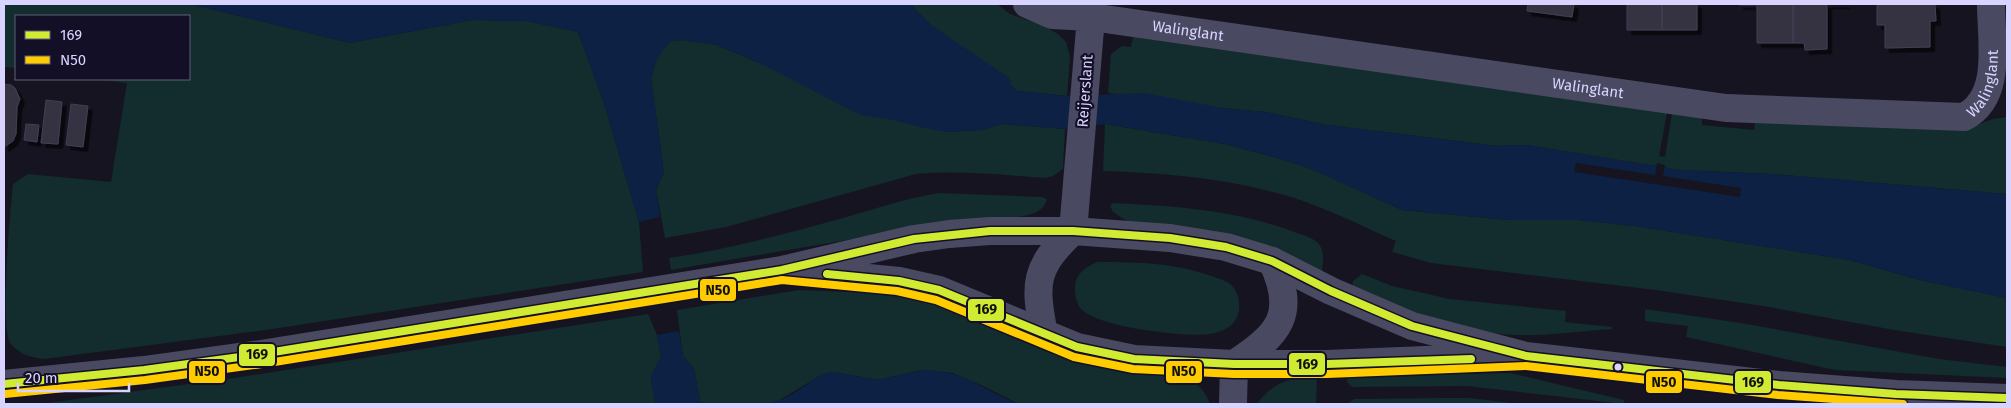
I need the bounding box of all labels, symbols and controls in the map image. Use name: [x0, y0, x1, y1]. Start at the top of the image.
legend: [15, 15, 190, 80]
street label: Walinglant: [1151, 17, 1225, 45]
text: 169: [60, 26, 82, 44]
street label: Walinglant: [1963, 49, 2002, 121]
text: N50: [60, 51, 86, 69]
street label: Reijerslant: [1073, 53, 1097, 128]
street label: Walinglant: [1551, 74, 1625, 102]
line badge: N50: [699, 278, 737, 302]
text: N50: [706, 282, 730, 299]
line badge: 169: [967, 298, 1005, 322]
text: 169: [975, 301, 997, 318]
line badge: 169: [238, 343, 276, 367]
text: 169: [246, 346, 268, 363]
line badge: 169: [1288, 352, 1326, 376]
text: 169: [1296, 356, 1318, 373]
scale bar: [18, 360, 129, 392]
line badge: N50: [188, 360, 226, 384]
line badge: N50: [1165, 360, 1203, 384]
unlabelled marker: [1613, 362, 1623, 372]
text: N50: [195, 363, 219, 380]
text: N50: [1172, 363, 1196, 380]
text: 20 m: [25, 369, 58, 387]
line badge: N50: [1645, 370, 1683, 394]
line badge: 169: [1734, 370, 1772, 394]
text: N50: [1652, 374, 1676, 391]
text: 169: [1742, 374, 1764, 391]

